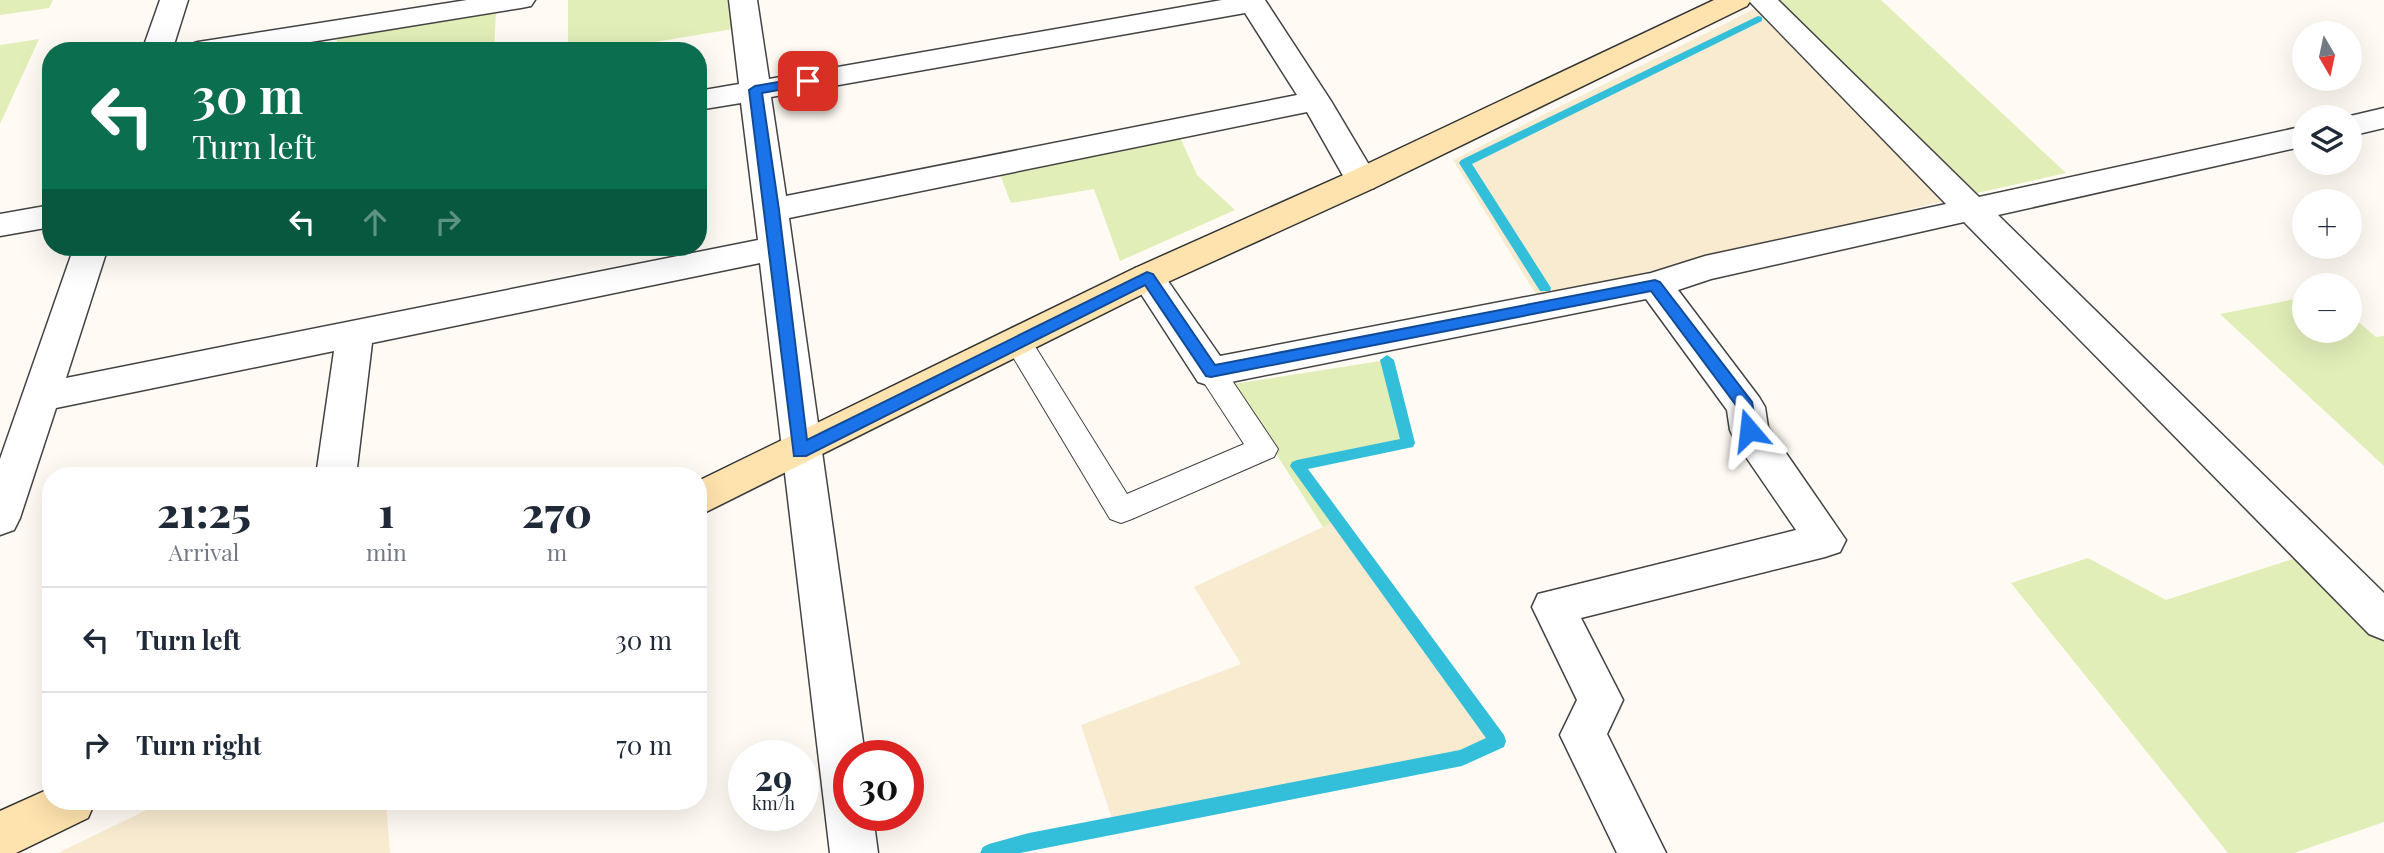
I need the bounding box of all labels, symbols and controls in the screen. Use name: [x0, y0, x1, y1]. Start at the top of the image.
north arrow: [2292, 21, 2362, 91]
map controls: [2292, 21, 2362, 343]
pin: [778, 51, 838, 111]
text: 30 m: [192, 61, 303, 126]
icon: arrive: [789, 62, 827, 100]
icon: left: [77, 70, 168, 161]
button: layers: [2292, 105, 2362, 175]
text: Turn left: [192, 124, 316, 167]
button: +: [2292, 189, 2362, 259]
icon: left: [283, 203, 321, 241]
icon: ahead: [356, 203, 394, 241]
icon: right: [429, 203, 467, 241]
button: −: [2292, 273, 2362, 343]
position arrow: [1712, 393, 1786, 467]
text: 21:25: [157, 483, 251, 539]
text: 1: [378, 483, 395, 539]
text: 270: [522, 483, 592, 539]
text: Arrival: [169, 536, 239, 567]
text: min: [366, 536, 407, 567]
text: m: [547, 536, 567, 567]
icon: left: [77, 621, 115, 659]
text: Turn left: [136, 622, 241, 657]
text: 30 m: [615, 622, 672, 657]
icon: right: [77, 726, 115, 764]
text: Turn right: [136, 727, 262, 762]
text: 70 m: [616, 727, 672, 762]
speed limit sign: 30: [833, 740, 924, 831]
text: 29: [755, 753, 792, 800]
text: km/h: [752, 791, 795, 815]

